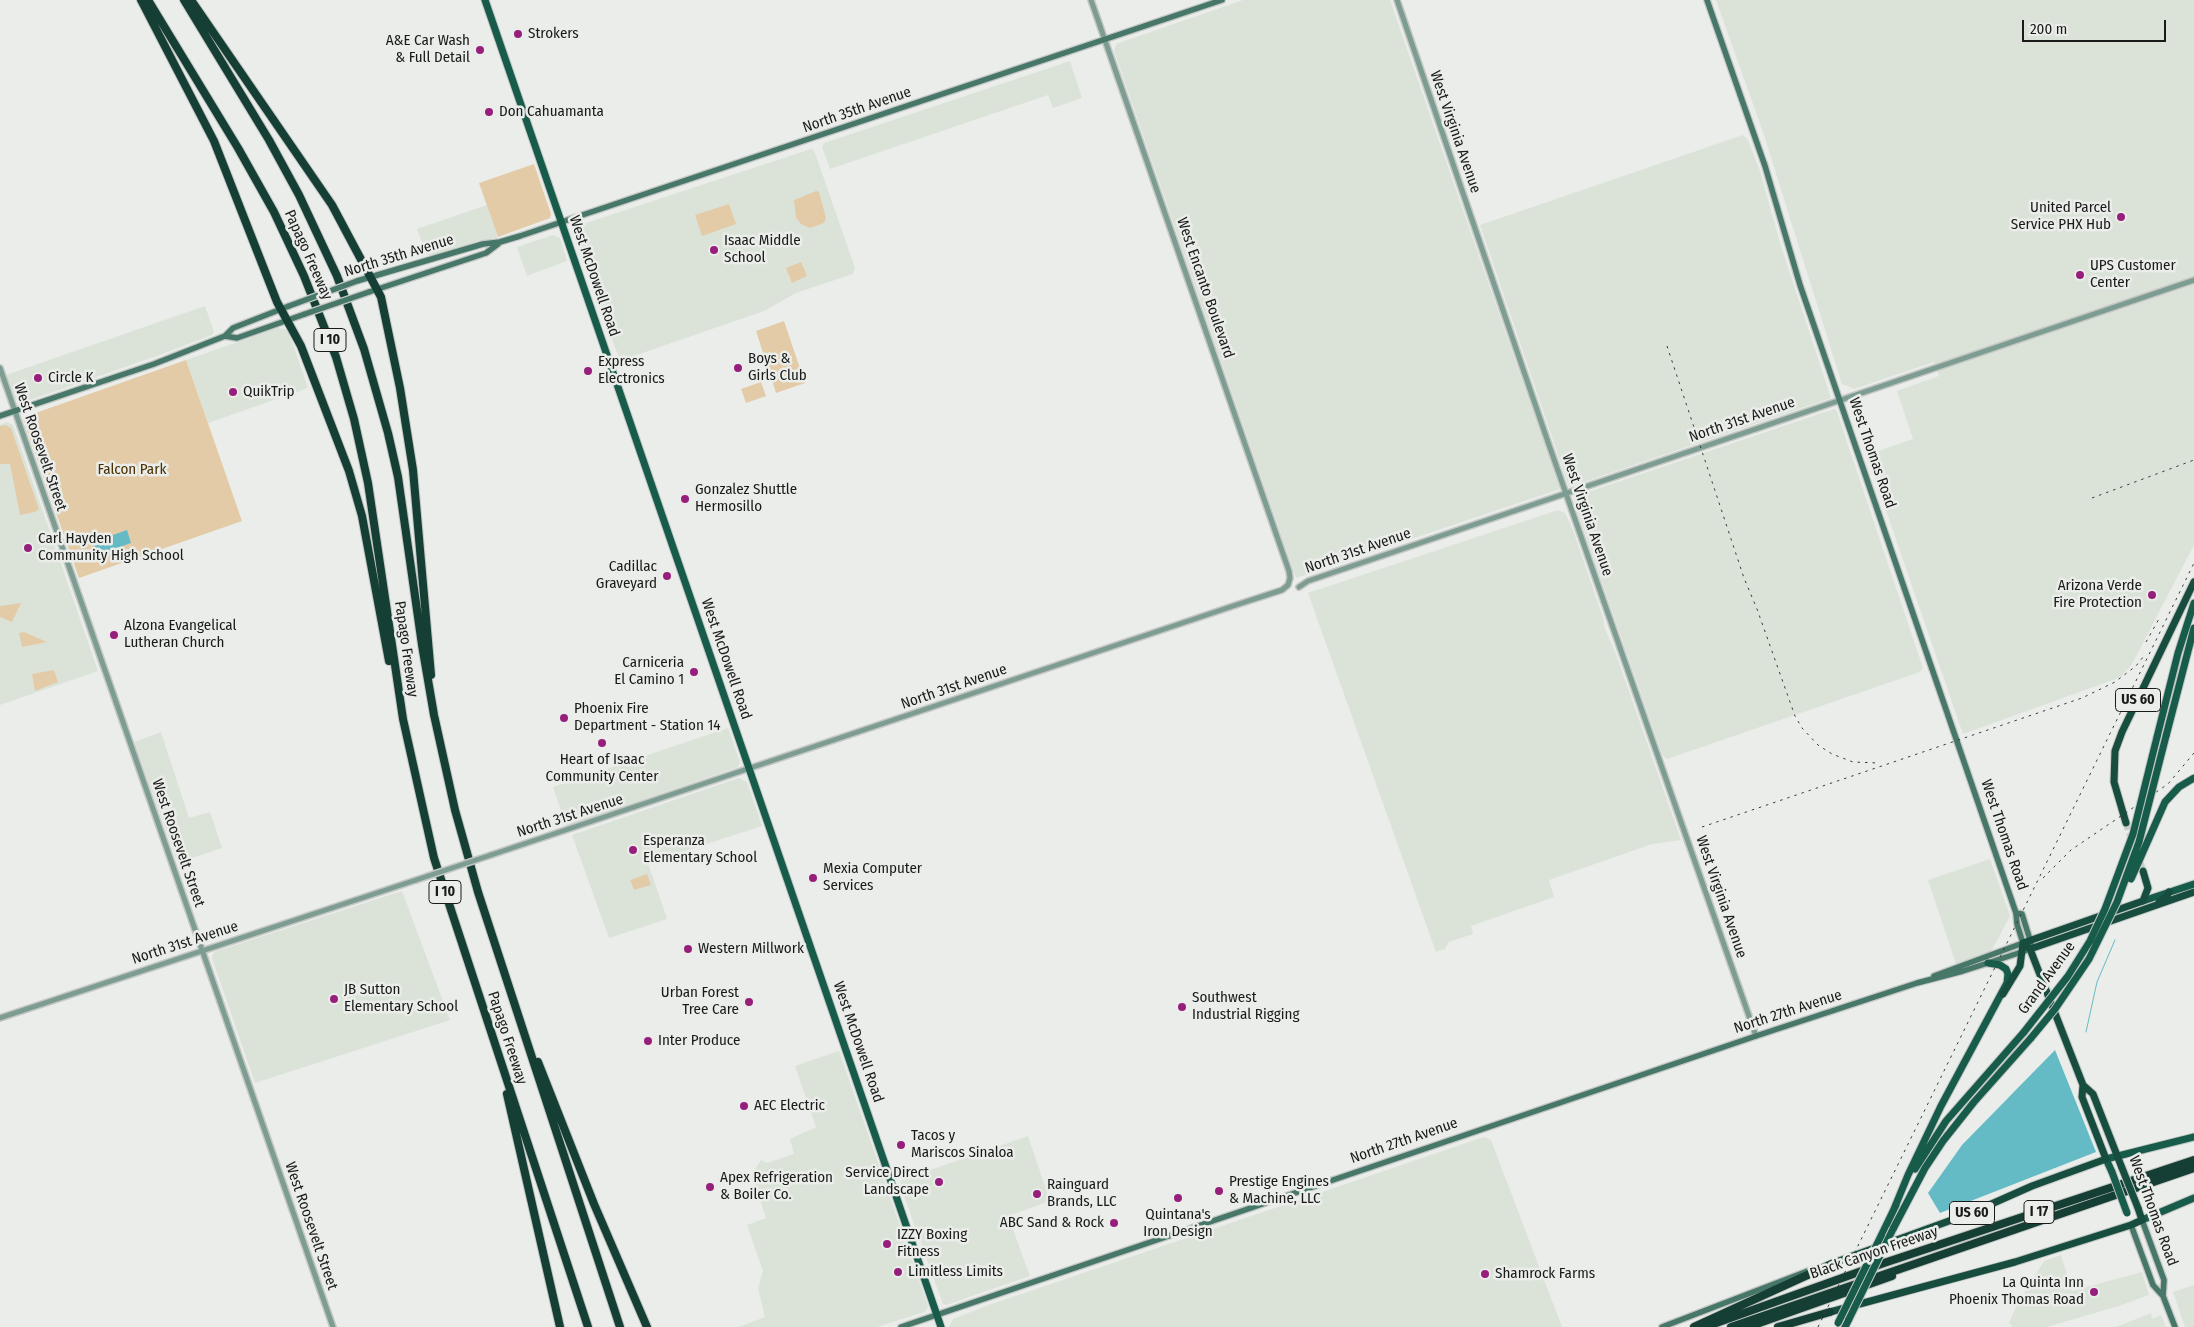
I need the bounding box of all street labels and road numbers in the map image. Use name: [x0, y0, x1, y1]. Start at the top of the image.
street label: West Virginia Avenue: [1426, 68, 1484, 196]
street label: North 35th Avenue: [800, 83, 914, 137]
street label: Papago Freeway: [280, 207, 336, 303]
street label: West McDowell Road: [565, 213, 623, 339]
street label: West Encanto Boulevard: [1172, 215, 1238, 361]
street label: North 35th Avenue: [342, 231, 456, 281]
road number: I 10: [314, 328, 346, 352]
street label: West Roosevelt Street: [10, 381, 70, 513]
street label: North 31st Avenue: [1687, 393, 1797, 447]
street label: West Thomas Road: [1845, 395, 1899, 511]
street label: West Virginia Avenue: [1558, 451, 1616, 579]
street label: North 31st Avenue: [1303, 524, 1413, 578]
street label: West McDowell Road: [697, 596, 755, 722]
street label: Papago Freeway: [390, 600, 422, 698]
street label: North 31st Avenue: [899, 660, 1009, 714]
road number: US 60: [2116, 688, 2160, 712]
street label: West Roosevelt Street: [148, 777, 208, 909]
street label: West Thomas Road: [1977, 777, 2031, 893]
street label: North 31st Avenue: [515, 790, 625, 842]
street label: West Virginia Avenue: [1692, 833, 1750, 961]
road number: I 10: [429, 880, 461, 904]
street label: North 31st Avenue: [130, 917, 240, 969]
street label: Grand Avenue: [2015, 938, 2079, 1018]
street label: West McDowell Road: [829, 979, 887, 1105]
street label: North 27th Avenue: [1732, 986, 1844, 1038]
street label: Papago Freeway: [483, 989, 531, 1087]
street label: North 27th Avenue: [1348, 1114, 1460, 1168]
street label: West Thomas Road: [2125, 1153, 2181, 1269]
street label: West Roosevelt Street: [281, 1160, 341, 1292]
road number: I 17: [2024, 1200, 2054, 1224]
road number: US 60: [1950, 1202, 1994, 1224]
street label: Black Canyon Freeway: [1808, 1223, 1940, 1283]

